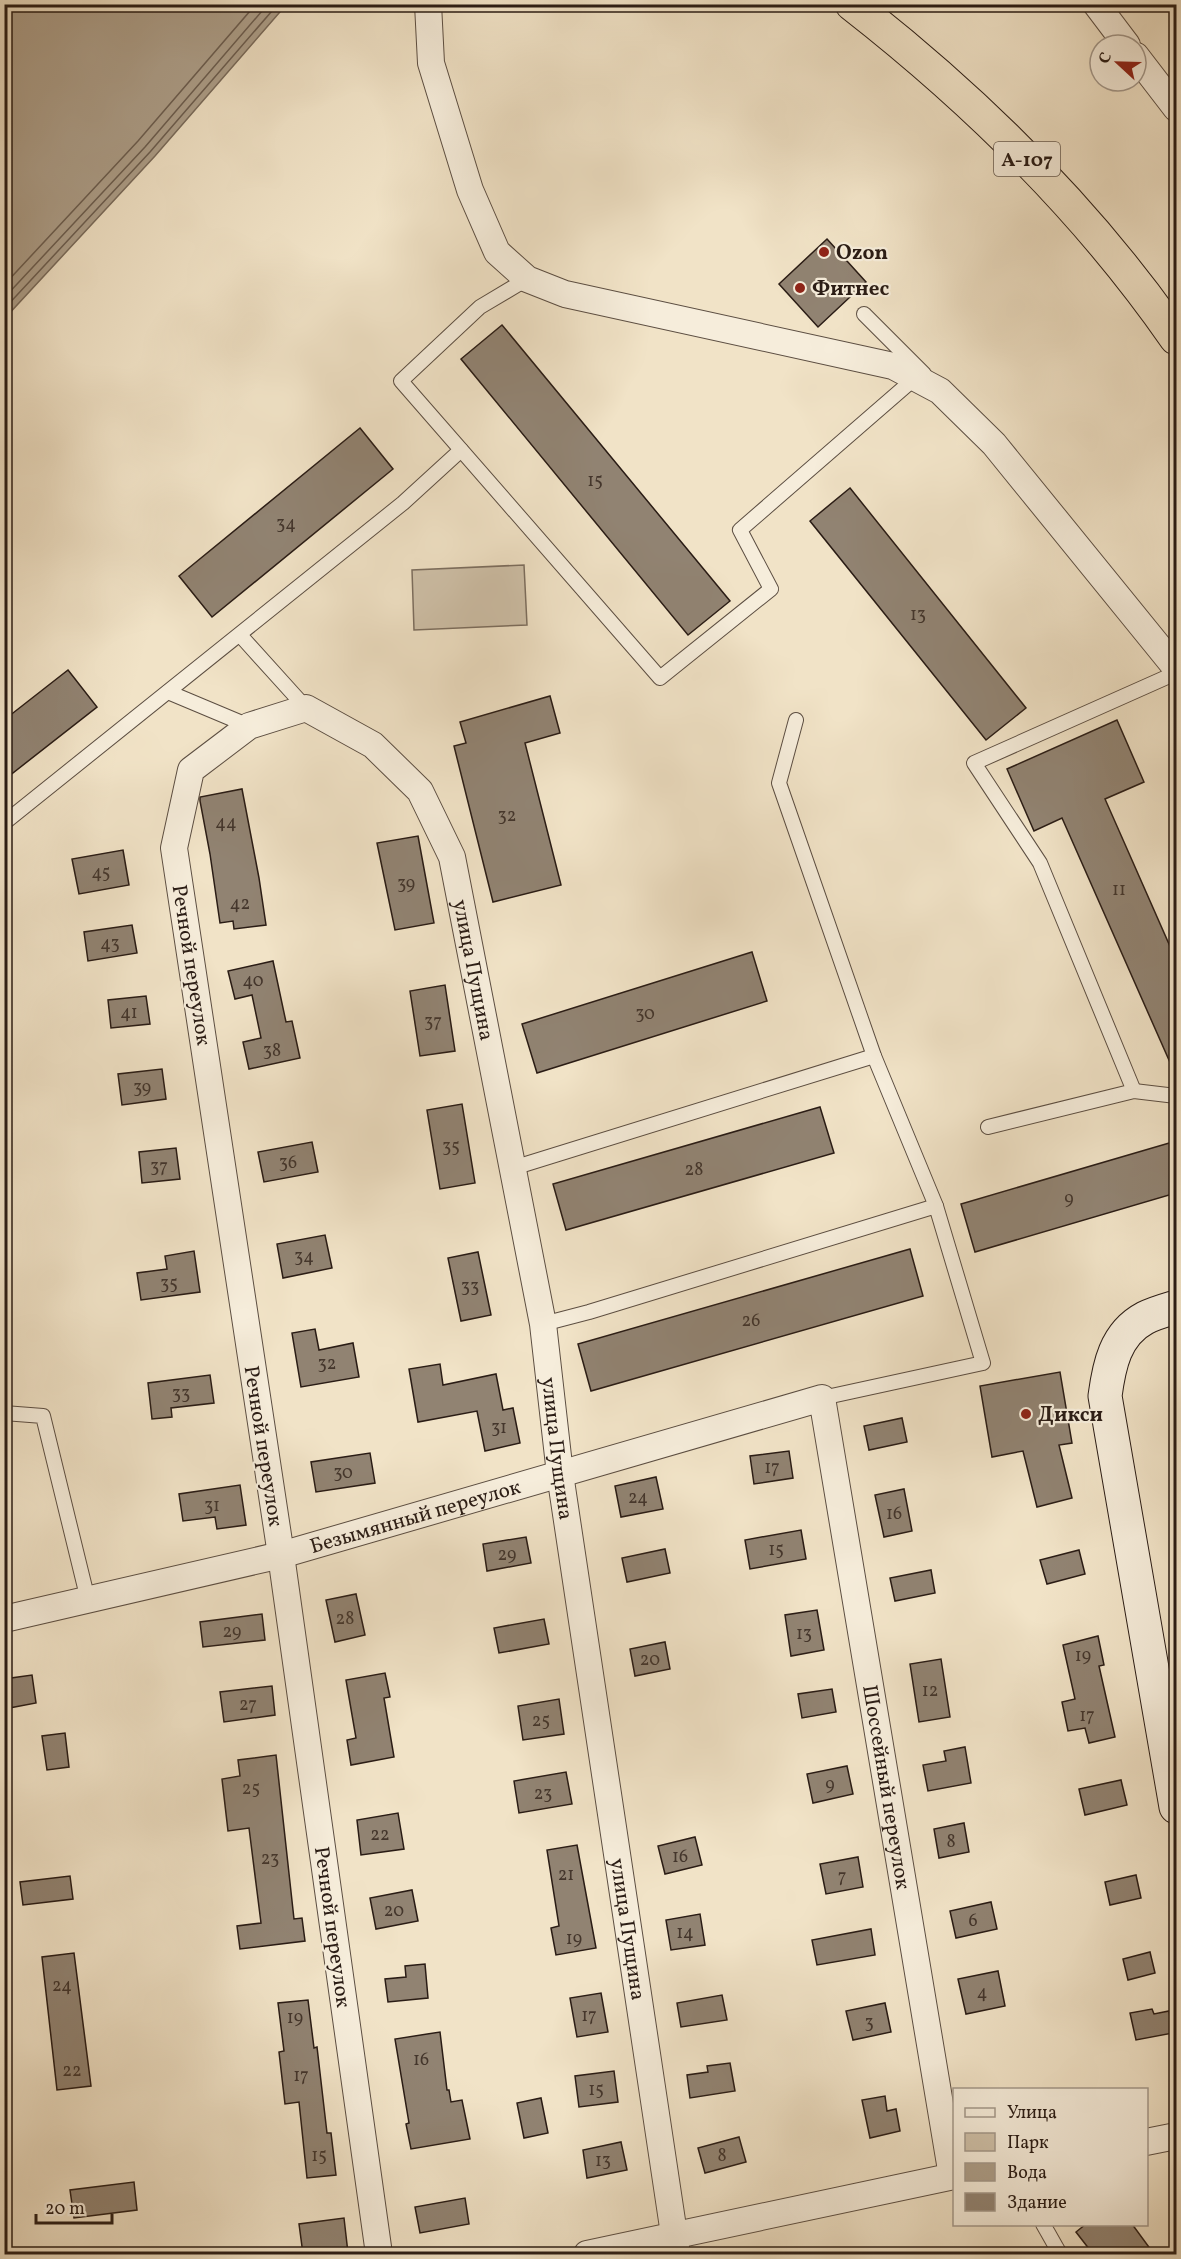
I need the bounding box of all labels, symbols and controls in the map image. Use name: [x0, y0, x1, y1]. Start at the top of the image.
north arrow: [1088, 33, 1148, 93]
text: С: [1094, 49, 1118, 67]
road number: А-107: [994, 142, 1060, 176]
place label: Ozon: [836, 239, 888, 268]
marker: Ozon: [817, 245, 831, 259]
place label: Фитнес: [812, 275, 889, 304]
marker: Фитнес: [793, 281, 807, 295]
house number: 15: [587, 469, 603, 494]
house number: 34: [276, 512, 296, 537]
house number: 13: [910, 603, 926, 628]
house number: 32: [498, 804, 516, 829]
house number: 44: [215, 811, 237, 836]
house number: 45: [92, 861, 110, 886]
house number: 39: [397, 872, 415, 897]
house number: 11: [1112, 878, 1126, 903]
street label: Речной переулок: [163, 883, 218, 1048]
house number: 42: [230, 892, 250, 917]
street label: улица Пущина: [445, 897, 500, 1043]
house number: 43: [100, 932, 120, 957]
house number: 40: [242, 969, 264, 994]
house number: 41: [120, 1001, 138, 1026]
house number: 30: [635, 1002, 655, 1027]
house number: 37: [424, 1010, 442, 1035]
house number: 38: [263, 1039, 281, 1064]
house number: 39: [133, 1076, 151, 1101]
house number: 35: [442, 1135, 460, 1160]
house number: 36: [279, 1151, 297, 1176]
house number: 37: [150, 1155, 168, 1180]
house number: 28: [685, 1158, 703, 1183]
house number: 9: [1064, 1187, 1074, 1212]
house number: 34: [294, 1245, 314, 1270]
house number: 35: [160, 1272, 178, 1297]
house number: 33: [461, 1275, 479, 1300]
house number: 26: [742, 1309, 760, 1334]
house number: 32: [318, 1352, 336, 1377]
street label: Речной переулок: [235, 1364, 290, 1529]
street label: улица Пущина: [533, 1376, 580, 1522]
house number: 33: [172, 1382, 190, 1407]
place label: Дикси: [1038, 1401, 1103, 1430]
marker: Дикси: [1019, 1407, 1033, 1421]
house number: 31: [491, 1416, 507, 1441]
house number: 17: [764, 1456, 780, 1481]
house number: 30: [333, 1461, 353, 1486]
street label: Безымянный переулок: [307, 1473, 524, 1562]
house number: 24: [628, 1486, 648, 1511]
house number: 31: [204, 1494, 220, 1519]
house number: 16: [886, 1502, 902, 1527]
house number: 15: [768, 1538, 784, 1563]
house number: 29: [498, 1543, 516, 1568]
house number: 28: [336, 1607, 354, 1632]
house number: 29: [223, 1620, 241, 1645]
house number: 13: [796, 1622, 812, 1647]
house number: 19: [1075, 1644, 1091, 1669]
house number: 20: [640, 1648, 660, 1673]
house number: 12: [922, 1679, 938, 1704]
street label: Шоссейный переулок: [854, 1683, 917, 1892]
house number: 27: [239, 1693, 257, 1718]
house number: 17: [1079, 1704, 1095, 1729]
house number: 25: [532, 1709, 550, 1734]
house number: 9: [825, 1773, 835, 1798]
house number: 25: [242, 1777, 260, 1802]
house number: 23: [534, 1782, 552, 1807]
house number: 22: [370, 1823, 390, 1848]
house number: 8: [946, 1830, 956, 1855]
street label: Речной переулок: [306, 1845, 357, 2010]
house number: 16: [672, 1845, 688, 1870]
house number: 23: [261, 1847, 279, 1872]
street label: улица Пущина: [602, 1856, 652, 2002]
house number: 21: [558, 1863, 574, 1888]
house number: 7: [838, 1865, 846, 1890]
house number: 20: [384, 1899, 404, 1924]
house number: 6: [968, 1909, 978, 1934]
house number: 14: [676, 1921, 694, 1946]
house number: 19: [566, 1927, 582, 1952]
house number: 24: [52, 1974, 72, 1999]
house number: 4: [977, 1981, 987, 2006]
house number: 17: [581, 2004, 597, 2029]
house number: 19: [287, 2006, 303, 2031]
house number: 3: [864, 2011, 874, 2036]
house number: 16: [413, 2048, 429, 2073]
house number: 22: [62, 2059, 82, 2084]
house number: 17: [293, 2064, 309, 2089]
house number: 15: [588, 2078, 604, 2103]
legend: [953, 2088, 1148, 2226]
text: Улица: [1007, 2101, 1057, 2126]
text: Парк: [1007, 2131, 1049, 2156]
house number: 15: [311, 2144, 327, 2169]
house number: 8: [717, 2144, 727, 2169]
house number: 13: [595, 2149, 611, 2174]
text: Вода: [1007, 2161, 1047, 2186]
scale bar: [36, 2187, 112, 2225]
text: Здание: [1007, 2191, 1067, 2216]
text: 20 m: [45, 2197, 85, 2222]

